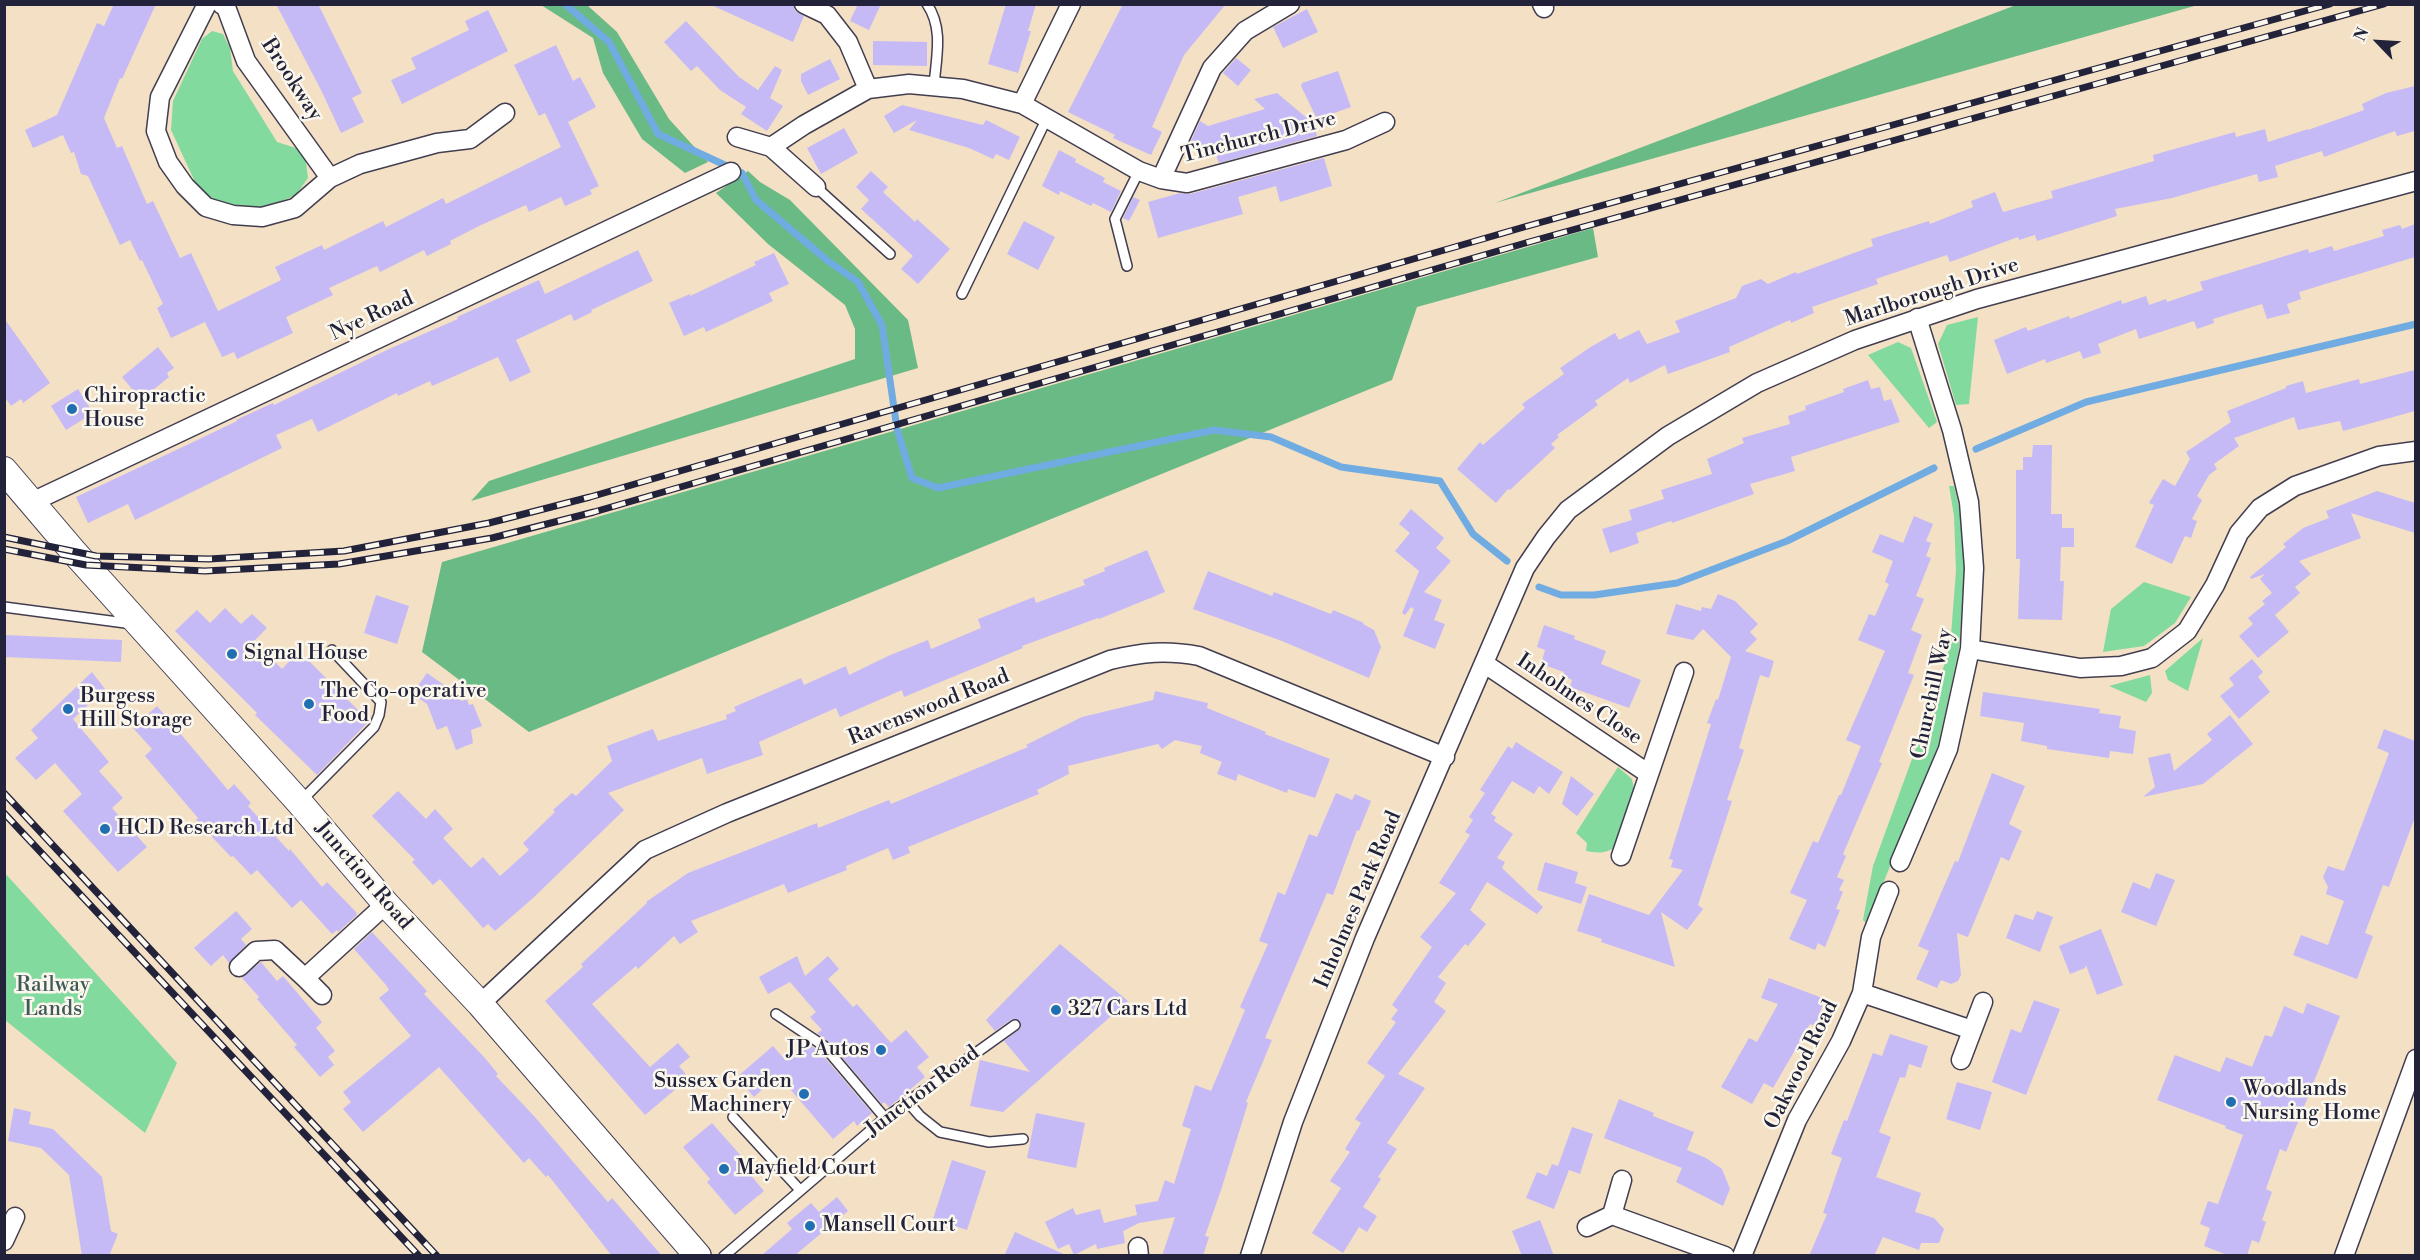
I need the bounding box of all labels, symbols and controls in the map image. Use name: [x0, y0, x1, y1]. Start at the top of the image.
north arrow: [2348, 12, 2408, 72]
text: N: [2350, 24, 2373, 44]
street label: Brookway: [255, 34, 327, 126]
street label: Tinchurch Drive: [1179, 107, 1339, 169]
street label: Marlborough Drive: [1842, 253, 2022, 333]
street label: Nye Road: [326, 287, 418, 347]
place label: Chiropractic House: [84, 384, 206, 434]
marker: Chiropractic House: [65, 402, 79, 416]
street label: Churchill Way: [1907, 626, 1959, 762]
place label: Signal House: [244, 641, 368, 667]
marker: Signal House: [225, 647, 239, 661]
street label: Inholmes Close: [1512, 649, 1646, 751]
street label: Ravenswood Road: [845, 664, 1013, 752]
place label: The Co-operative Food: [321, 679, 487, 729]
place label: Burgess Hill Storage: [80, 684, 192, 734]
marker: The Co-operative Food: [302, 697, 316, 711]
marker: Burgess Hill Storage: [61, 702, 75, 716]
street label: Inholmes Park Road: [1310, 808, 1408, 992]
place label: HCD Research Ltd: [117, 816, 294, 842]
street label: Junction Road: [309, 816, 417, 936]
marker: HCD Research Ltd: [98, 822, 112, 836]
park label: Railway Lands: [16, 973, 90, 1023]
street label: Oakwood Road: [1760, 996, 1844, 1134]
place label: 327 Cars Ltd: [1068, 997, 1187, 1023]
marker: 327 Cars Ltd: [1049, 1003, 1063, 1017]
place label: JP Autos: [786, 1037, 869, 1063]
street label: Junction Road: [861, 1041, 985, 1143]
marker: JP Autos: [874, 1043, 888, 1057]
place label: Sussex Garden Machinery: [654, 1069, 792, 1119]
place label: Woodlands Nursing Home: [2243, 1077, 2381, 1127]
marker: Sussex Garden Machinery: [797, 1087, 811, 1101]
marker: Woodlands Nursing Home: [2224, 1095, 2238, 1109]
place label: Mayfield Court: [736, 1156, 876, 1182]
marker: Mayfield Court: [717, 1162, 731, 1176]
place label: Mansell Court: [822, 1213, 956, 1239]
marker: Mansell Court: [803, 1219, 817, 1233]

